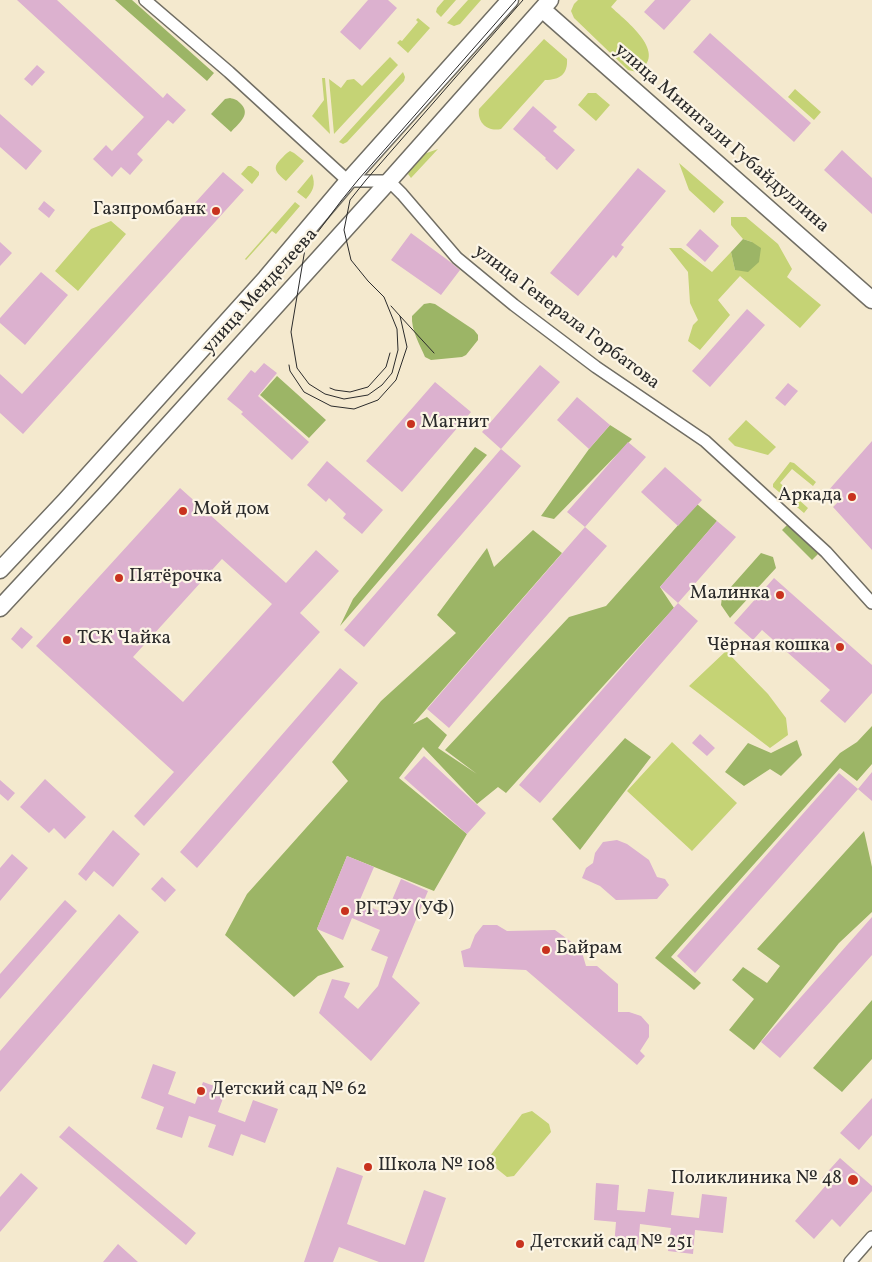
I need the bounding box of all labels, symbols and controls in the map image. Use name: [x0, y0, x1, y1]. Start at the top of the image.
street label: улица Минигали Губайдуллина: [609, 39, 833, 239]
place label: Газпромбанк: [93, 200, 206, 222]
marker: Газпромбанк: [210, 205, 222, 217]
street label: улица Менделеева: [198, 224, 324, 360]
street label: улица Генерала Горбатова: [468, 241, 664, 395]
place label: Магнит: [421, 413, 489, 435]
marker: Магнит: [405, 418, 417, 430]
place label: Аркада: [778, 486, 842, 508]
marker: Аркада: [846, 491, 858, 503]
place label: Мой дом: [193, 500, 269, 522]
marker: Мой дом: [177, 505, 189, 517]
place label: Пятёрочка: [129, 567, 222, 589]
marker: Пятёрочка: [113, 572, 125, 584]
place label: Малинка: [690, 584, 770, 606]
marker: Малинка: [774, 589, 786, 601]
place label: ТСК Чайка: [77, 629, 171, 651]
marker: ТСК Чайка: [61, 634, 73, 646]
place label: Чёрная кошка: [707, 636, 830, 658]
marker: Чёрная кошка: [834, 641, 846, 653]
place label: РГТЭУ (УФ): [355, 900, 454, 922]
marker: РГТЭУ (УФ): [339, 905, 351, 917]
place label: Байрам: [556, 939, 622, 961]
marker: Байрам: [540, 944, 552, 956]
place label: Детский сад № 62: [211, 1080, 367, 1102]
marker: Детский сад № 62: [195, 1085, 207, 1097]
place label: Школа № 108: [378, 1156, 495, 1178]
marker: Школа № 108: [362, 1161, 374, 1173]
place label: Поликлиника № 48: [671, 1169, 842, 1191]
marker: Поликлиника № 48: [846, 1173, 860, 1187]
place label: Детский сад № 251: [530, 1233, 693, 1255]
marker: Детский сад № 251: [514, 1238, 526, 1250]

